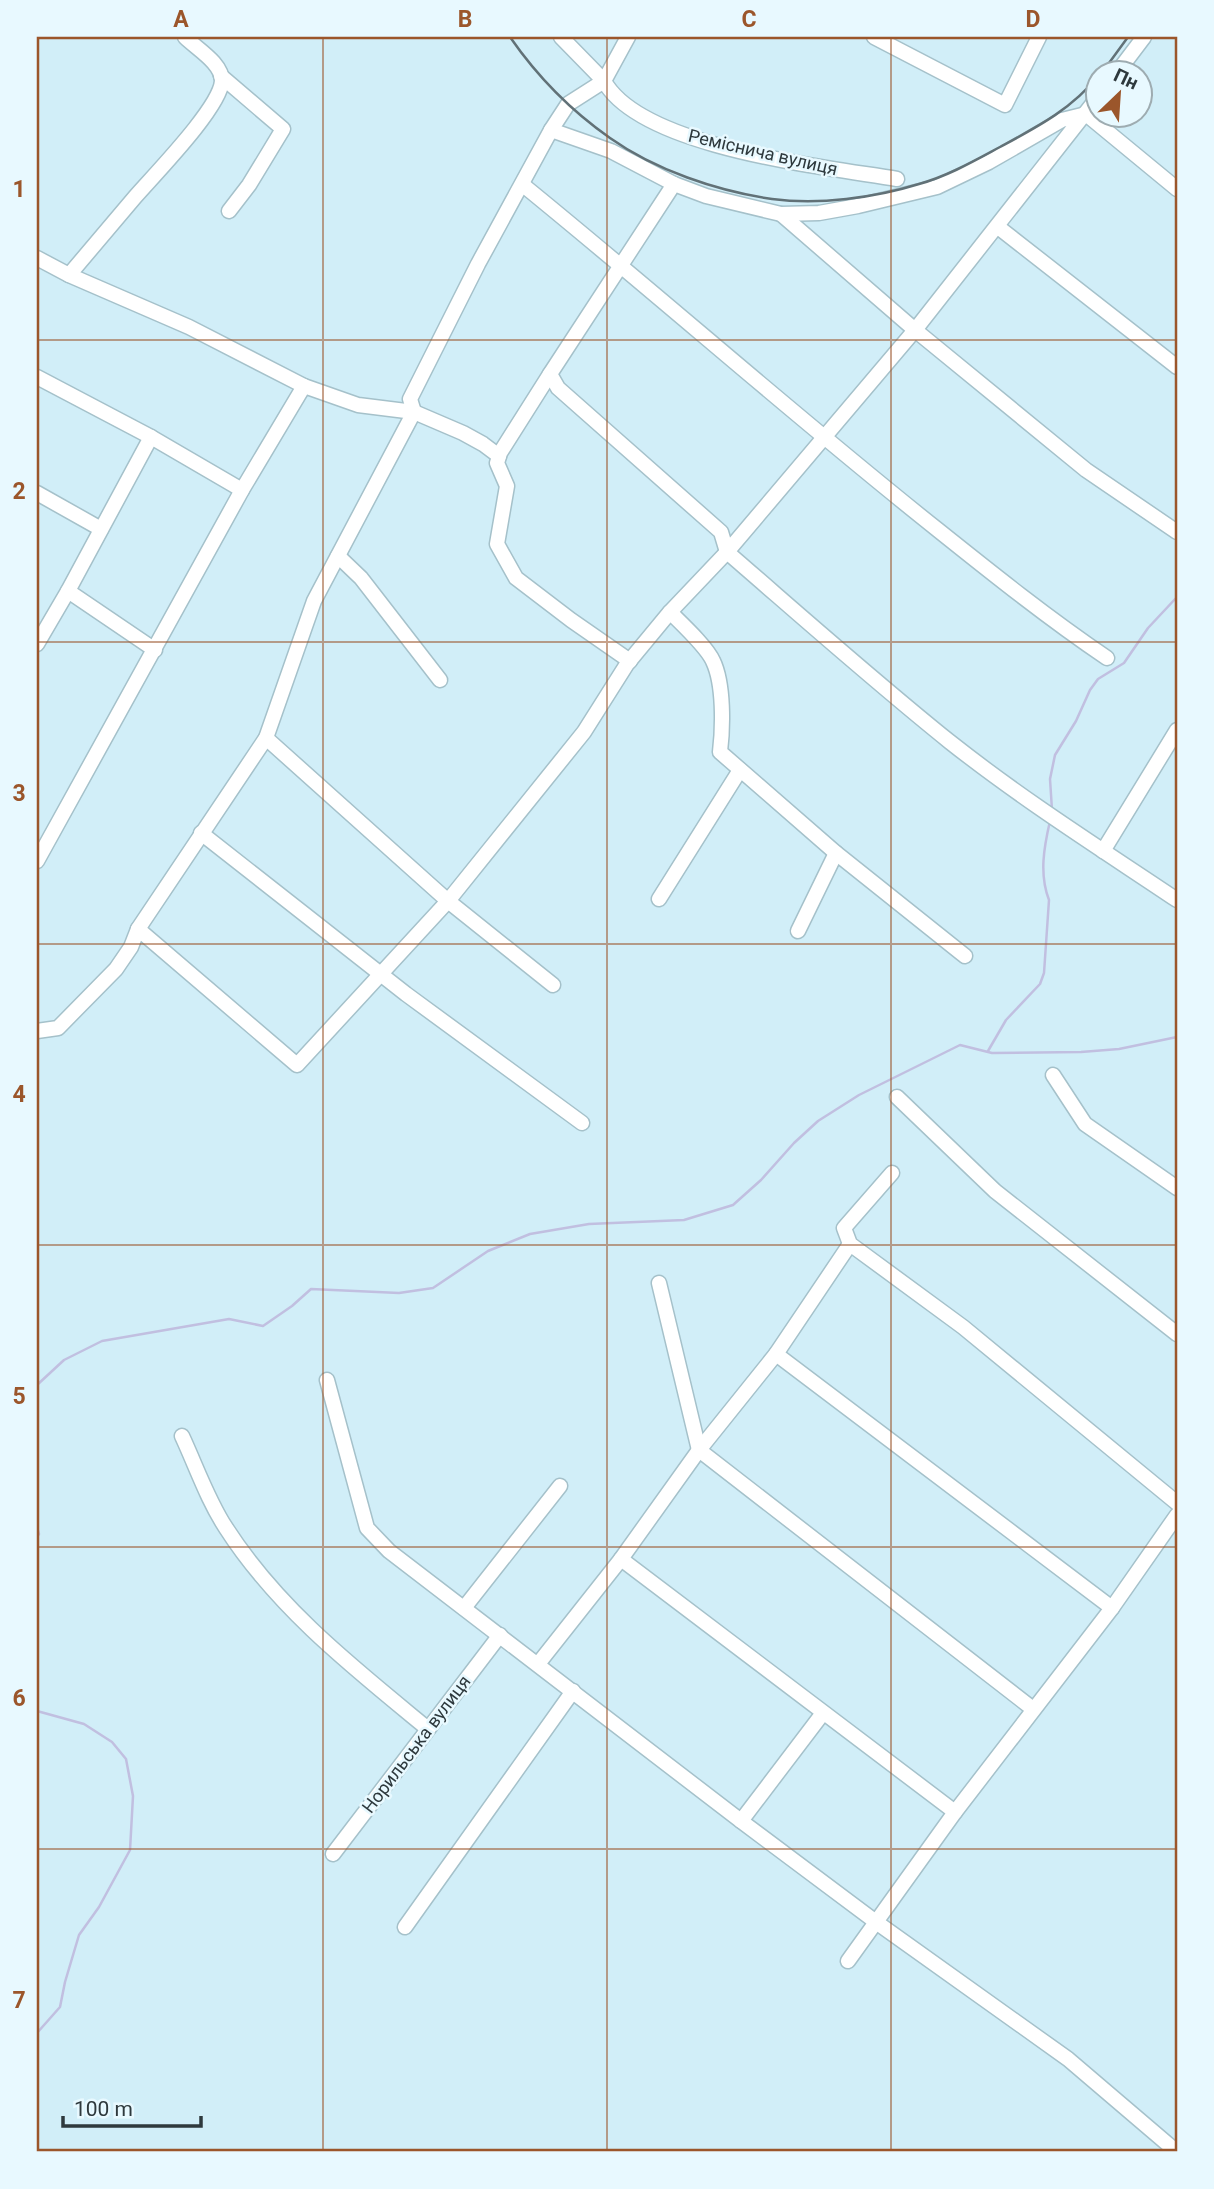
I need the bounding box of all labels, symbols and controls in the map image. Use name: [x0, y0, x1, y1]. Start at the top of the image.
text: A: [173, 6, 189, 33]
text: B: [458, 6, 472, 33]
text: C: [741, 6, 757, 33]
text: D: [1026, 6, 1040, 33]
north arrow: [1084, 60, 1154, 130]
text: Пн: [1110, 64, 1142, 95]
street label: Реміснича вулиця: [686, 125, 840, 179]
text: 1: [12, 176, 26, 203]
text: 2: [12, 478, 26, 505]
text: 3: [12, 780, 26, 807]
text: 4: [12, 1081, 26, 1108]
text: 5: [12, 1383, 26, 1410]
street label: Норильська вулиця: [357, 1671, 475, 1817]
text: 6: [12, 1685, 26, 1712]
text: 7: [12, 1987, 26, 2014]
scale bar: [63, 2084, 201, 2128]
text: 100 m: [74, 2097, 133, 2121]

